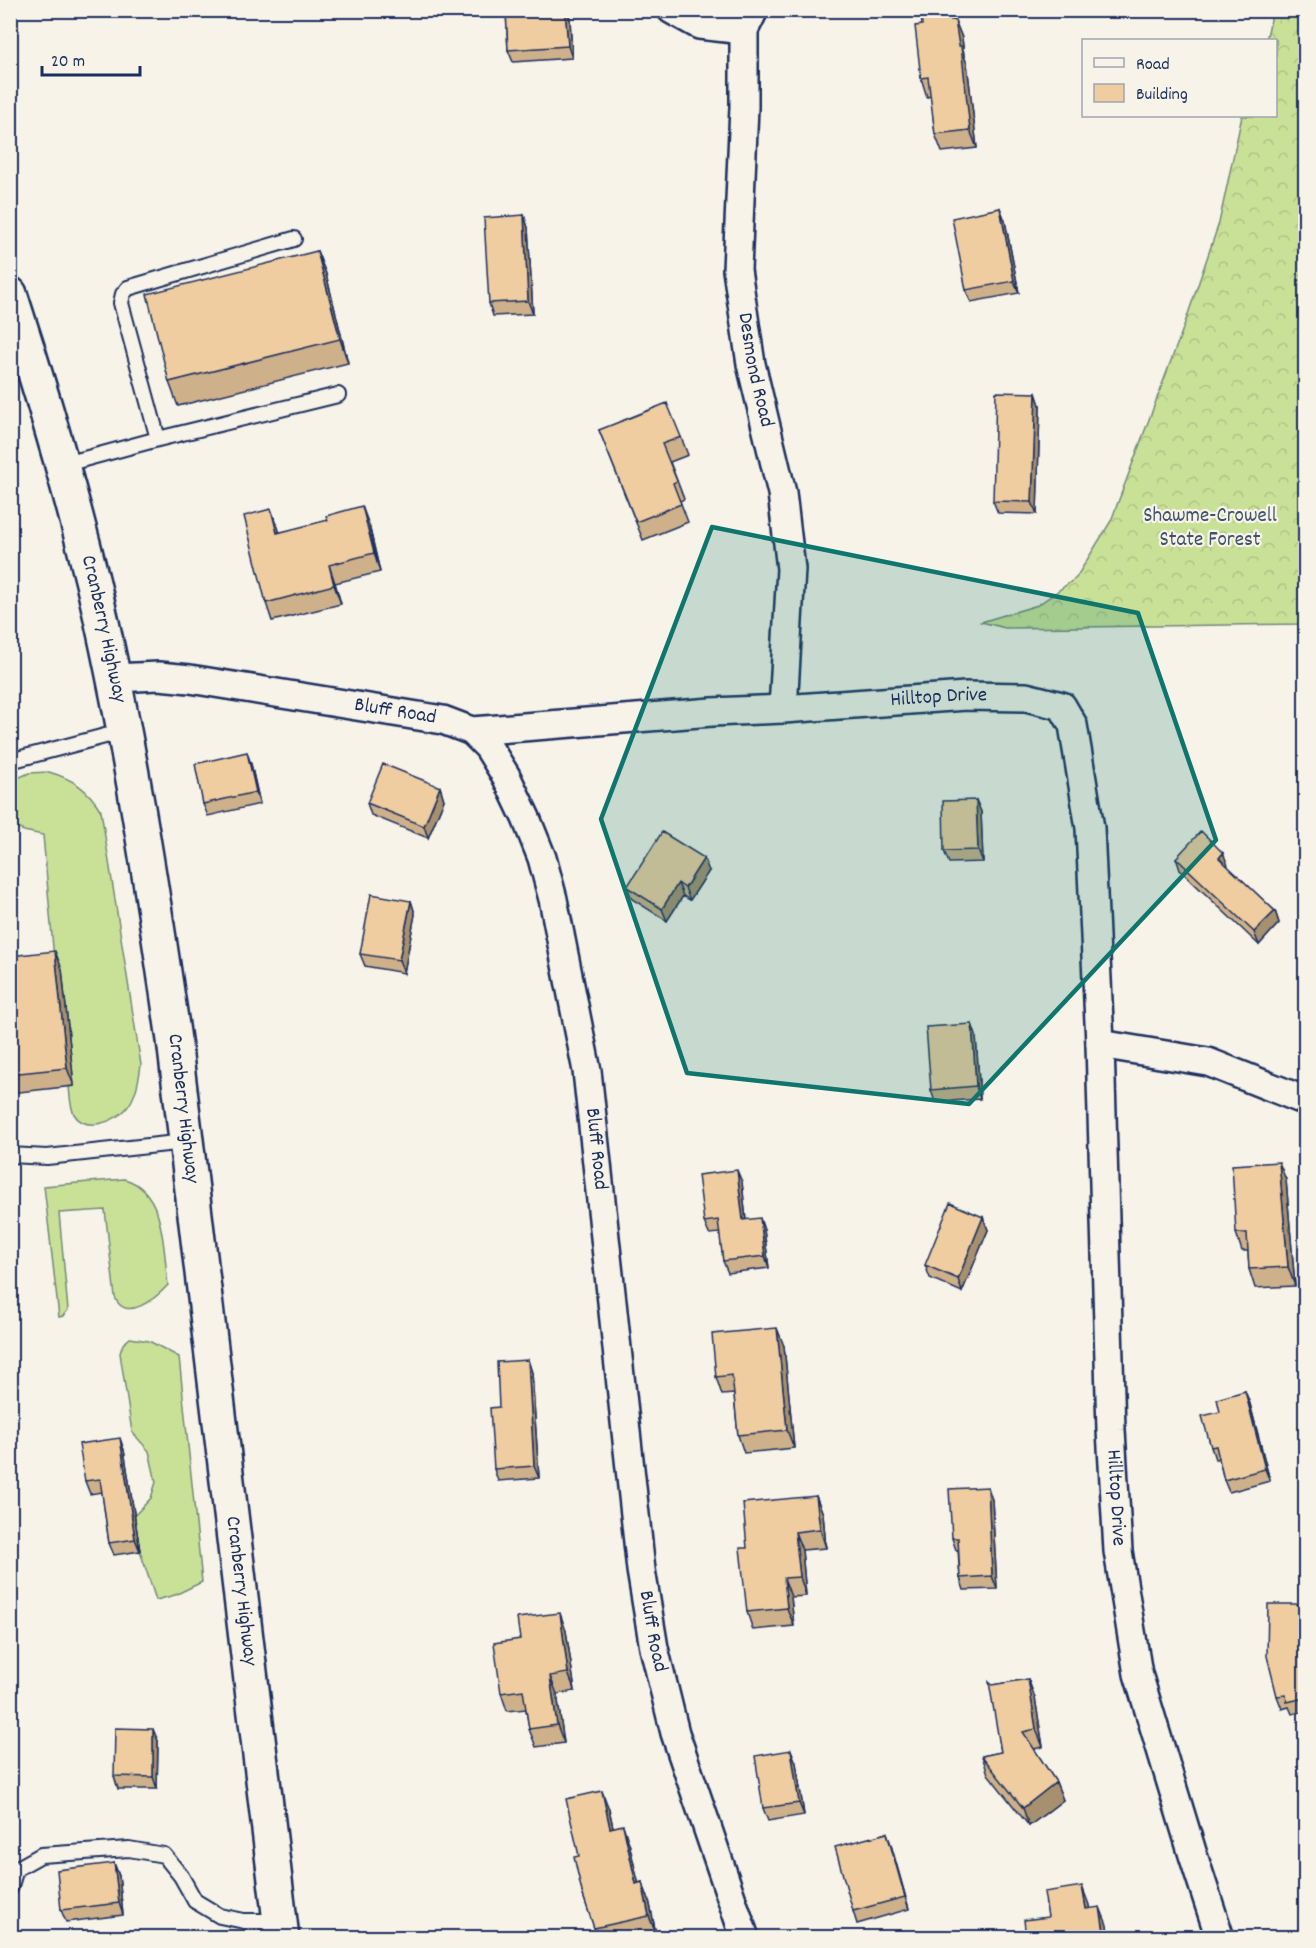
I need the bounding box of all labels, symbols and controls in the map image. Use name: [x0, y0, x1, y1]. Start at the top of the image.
scale bar: [42, 39, 140, 77]
legend: [1082, 39, 1277, 117]
text: 20 m: [51, 50, 85, 75]
text: Road: [1136, 53, 1170, 78]
text: Building: [1136, 83, 1188, 108]
street label: Desmond Road: [729, 311, 781, 430]
park label: Shawme-Crowell State Forest: [1143, 502, 1277, 556]
street label: Cranberry Highway: [72, 552, 133, 706]
street label: Hilltop Drive: [889, 681, 987, 716]
street label: Bluff Road: [352, 691, 438, 734]
street label: Cranberry Highway: [158, 1032, 206, 1185]
street label: Bluff Road: [576, 1106, 615, 1191]
street label: Hilltop Drive: [1097, 1449, 1133, 1547]
street label: Cranberry Highway: [216, 1515, 264, 1668]
street label: Bluff Road: [630, 1589, 674, 1675]

